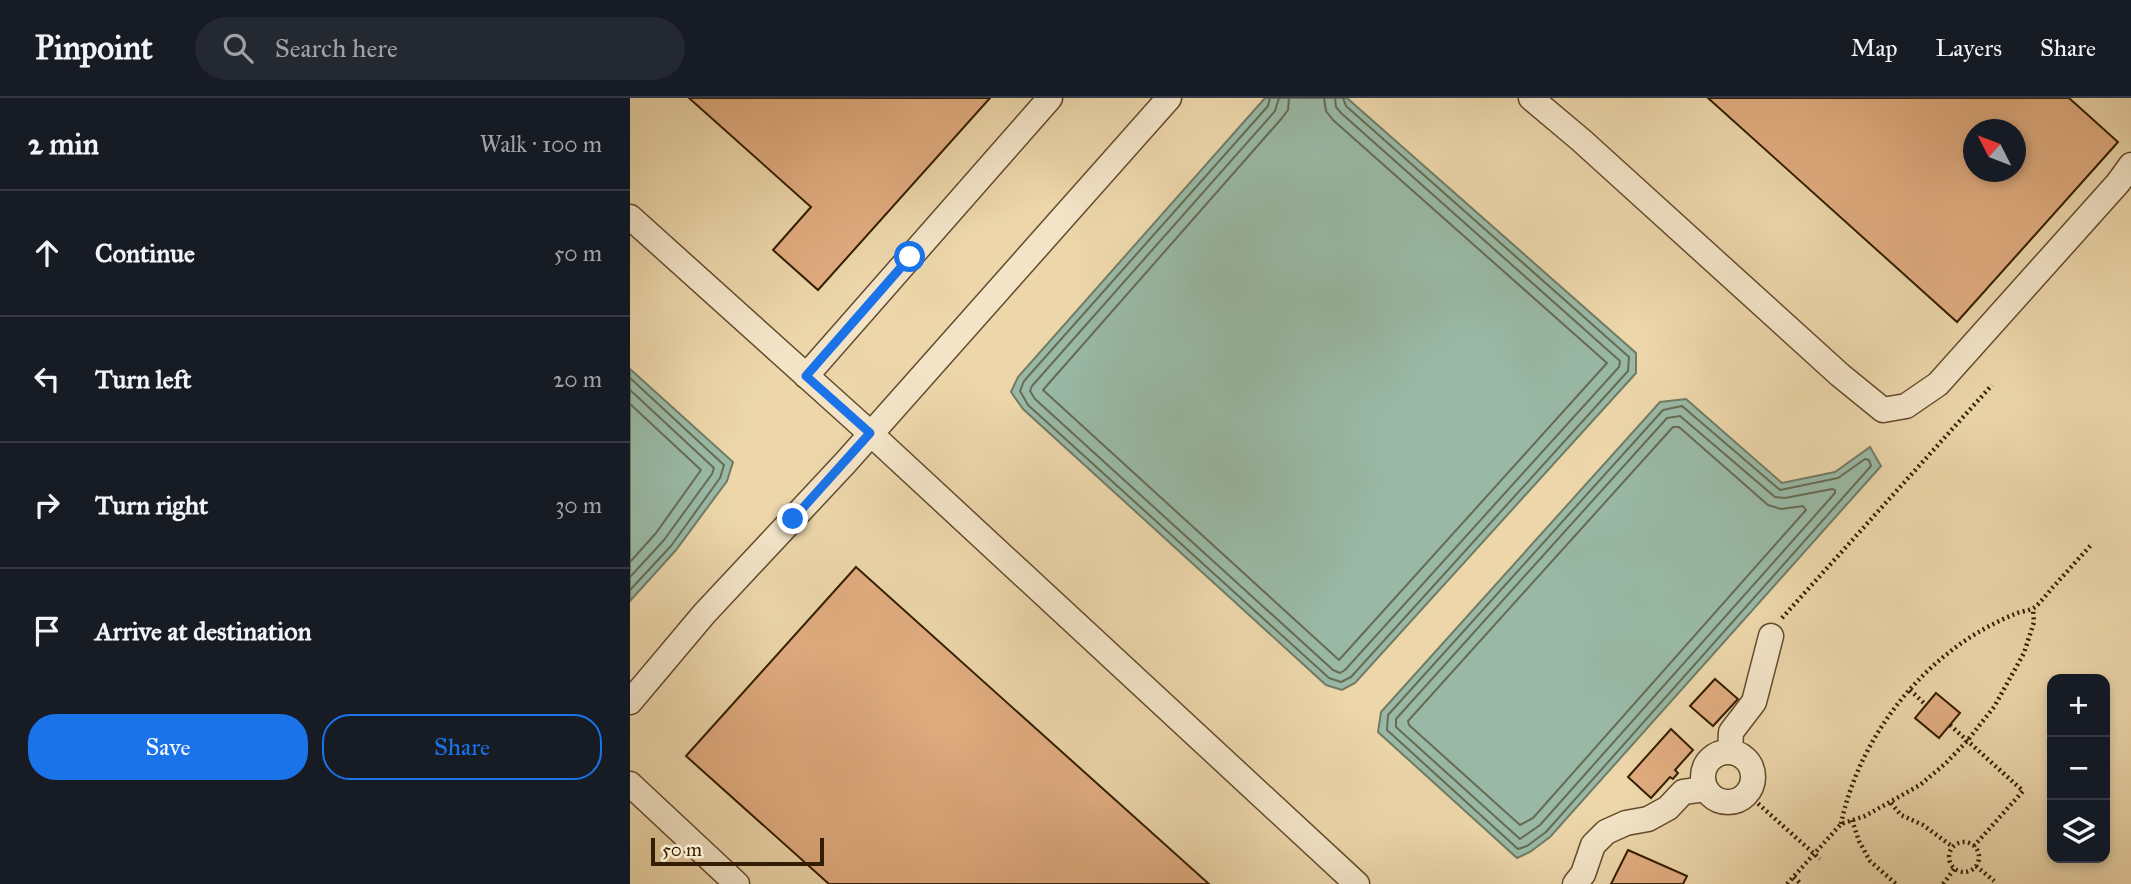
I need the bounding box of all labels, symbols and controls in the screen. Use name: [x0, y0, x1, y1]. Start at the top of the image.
search box: [195, 17, 685, 80]
text: Pinpoint: [35, 28, 153, 68]
icon: search: [219, 29, 257, 67]
text: Search here: [275, 32, 398, 64]
text: Map: [1851, 33, 1898, 63]
text: Layers: [1936, 33, 2002, 63]
text: Share: [2040, 33, 2096, 63]
north arrow: [1963, 119, 2026, 182]
text: 2 min: [28, 126, 99, 162]
text: Walk · 100 m: [480, 130, 602, 158]
icon: ahead: [28, 234, 66, 272]
text: Continue: [95, 237, 195, 269]
text: 50 m: [554, 239, 602, 267]
route start: [894, 241, 925, 272]
icon: left: [28, 360, 66, 398]
text: Turn left: [95, 363, 191, 395]
text: 20 m: [553, 365, 602, 393]
icon: right: [28, 486, 66, 524]
text: Turn right: [95, 489, 208, 521]
text: 30 m: [555, 491, 602, 519]
route end: [777, 503, 808, 534]
icon: arrive: [28, 612, 66, 650]
text: Arrive at destination: [95, 615, 312, 647]
map controls: [2047, 674, 2110, 863]
button: +: [2047, 674, 2110, 737]
button: Save: [28, 714, 308, 780]
button: Share: [322, 714, 602, 780]
button: −: [2047, 737, 2110, 800]
button: layers: [2047, 800, 2110, 863]
scale bar: [651, 835, 824, 867]
text: 50 m: [662, 838, 702, 861]

